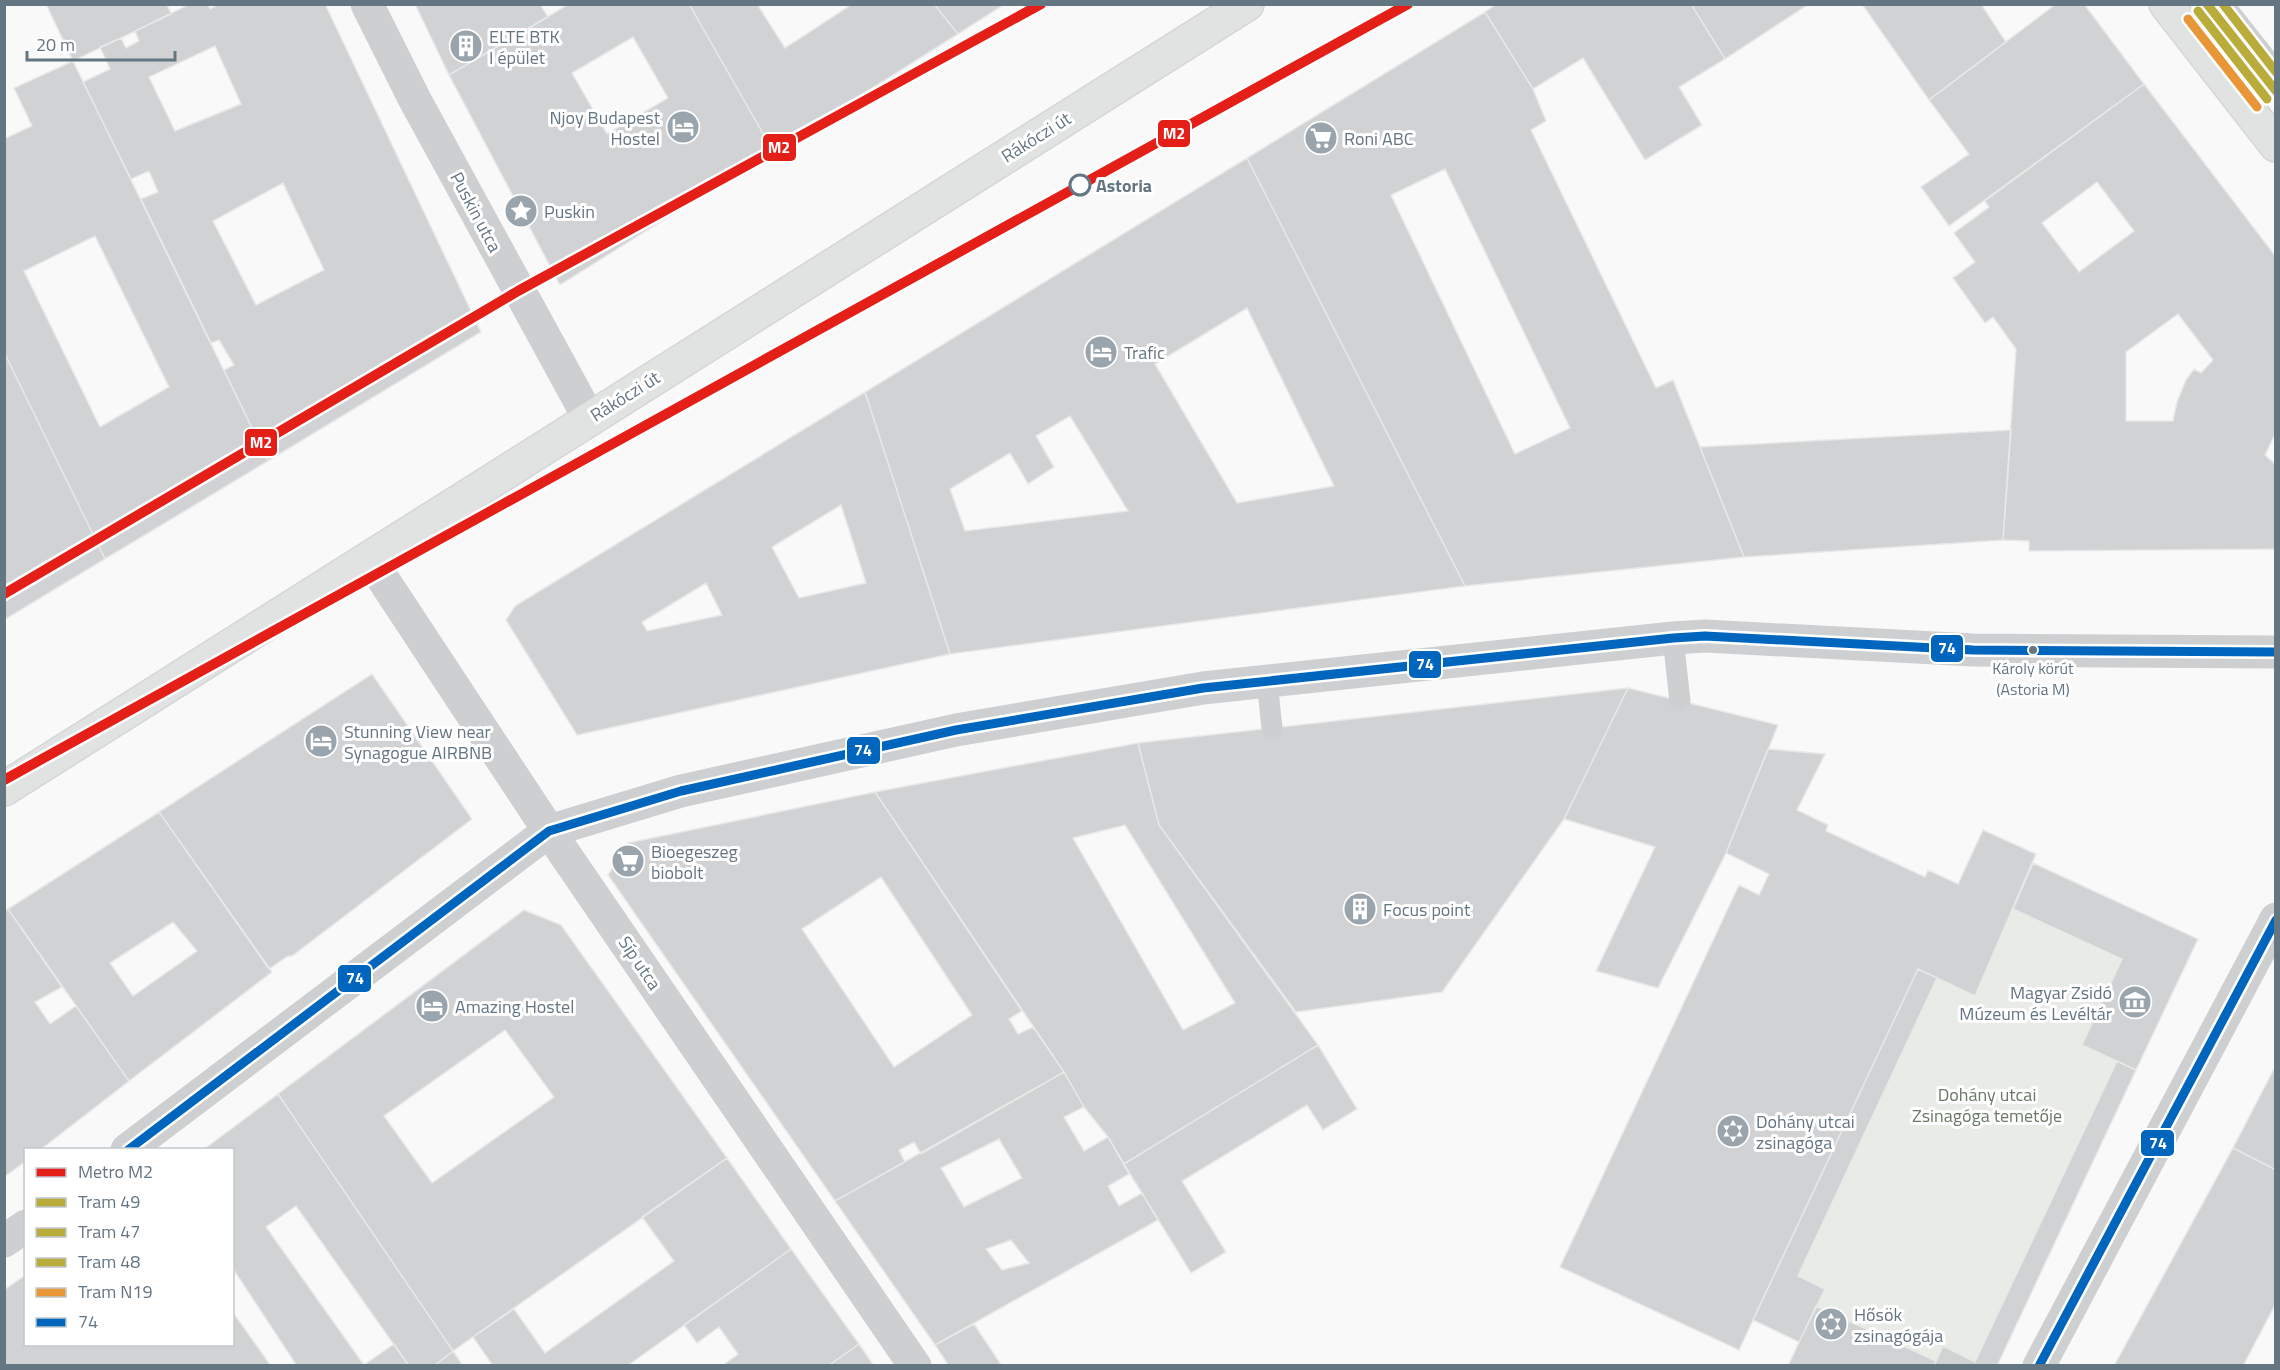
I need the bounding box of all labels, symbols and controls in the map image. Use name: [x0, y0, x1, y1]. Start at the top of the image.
place label: ELTE BTK I épület: [489, 23, 560, 71]
scale bar: [27, 24, 176, 62]
building icon: ELTE BTK I épület: [448, 28, 484, 64]
text: 20 m: [36, 31, 75, 58]
place label: Njoy Budapest Hostel: [549, 104, 661, 152]
street label: Rákóczi út: [996, 105, 1077, 169]
hotel icon: Njoy Budapest Hostel: [665, 109, 701, 145]
line badge: M2: [1157, 119, 1191, 148]
supermarket icon: Roni ABC: [1303, 120, 1339, 156]
text: M2: [1163, 121, 1185, 145]
place label: Roni ABC: [1344, 125, 1414, 152]
line badge: M2: [762, 133, 797, 162]
text: M2: [768, 135, 790, 159]
street label: Puskin utca: [444, 167, 508, 257]
place label: Astoria: [1096, 172, 1152, 199]
marker: Astoria: [1069, 174, 1091, 196]
place icon: Puskin: [503, 193, 539, 229]
place label: Puskin: [544, 198, 595, 225]
hotel icon: Trafic: [1083, 334, 1119, 370]
place label: Trafic: [1124, 339, 1165, 366]
street label: Rákóczi út: [585, 364, 666, 428]
line badge: M2: [244, 428, 278, 457]
text: M2: [250, 430, 272, 454]
line badge: 74: [1930, 634, 1964, 663]
text: 74: [1938, 636, 1956, 660]
marker: Károly körút (Astoria M): [2027, 644, 2039, 656]
line badge: 74: [1408, 650, 1442, 679]
text: 74: [1416, 652, 1434, 676]
place label: Károly körút (Astoria M): [1992, 656, 2074, 701]
place label: Stunning View near Synagogue AIRBNB: [344, 718, 492, 766]
hotel icon: Stunning View near Synagogue AIRBNB: [303, 723, 339, 759]
line badge: 74: [846, 736, 881, 765]
text: 74: [854, 738, 872, 762]
place label: Bioegeszeg biobolt: [651, 838, 738, 886]
supermarket icon: Bioegeszeg biobolt: [610, 843, 646, 879]
building icon: Focus point: [1342, 891, 1378, 927]
place label: Focus point: [1383, 896, 1471, 923]
street label: Síp utca: [612, 931, 668, 995]
line badge: 74: [337, 964, 372, 993]
text: 74: [346, 966, 364, 990]
place label: Magyar Zsidó Múzeum és Levéltár: [1959, 979, 2112, 1027]
museum icon: Magyar Zsidó Múzeum és Levéltár: [2117, 984, 2153, 1020]
hotel icon: Amazing Hostel: [414, 988, 450, 1024]
place label: Amazing Hostel: [455, 993, 574, 1020]
park label: Dohány utcai Zsinagóga temetője: [1912, 1081, 2062, 1129]
place label: Dohány utcai zsinagóga: [1756, 1108, 1855, 1156]
synagogue icon: Dohány utcai zsinagóga: [1715, 1113, 1751, 1149]
line badge: 74: [2140, 1129, 2175, 1157]
text: 74: [2149, 1131, 2167, 1155]
legend: [24, 1148, 234, 1346]
text: Metro M2: [78, 1158, 153, 1185]
text: Tram 49: [78, 1188, 140, 1215]
text: Tram 47: [78, 1218, 140, 1245]
text: Tram 48: [78, 1248, 140, 1275]
text: Tram N19: [78, 1278, 153, 1305]
place label: Hősök zsinagógája: [1854, 1301, 1943, 1349]
synagogue icon: Hősök zsinagógája: [1813, 1306, 1849, 1342]
text: 74: [78, 1308, 98, 1335]

